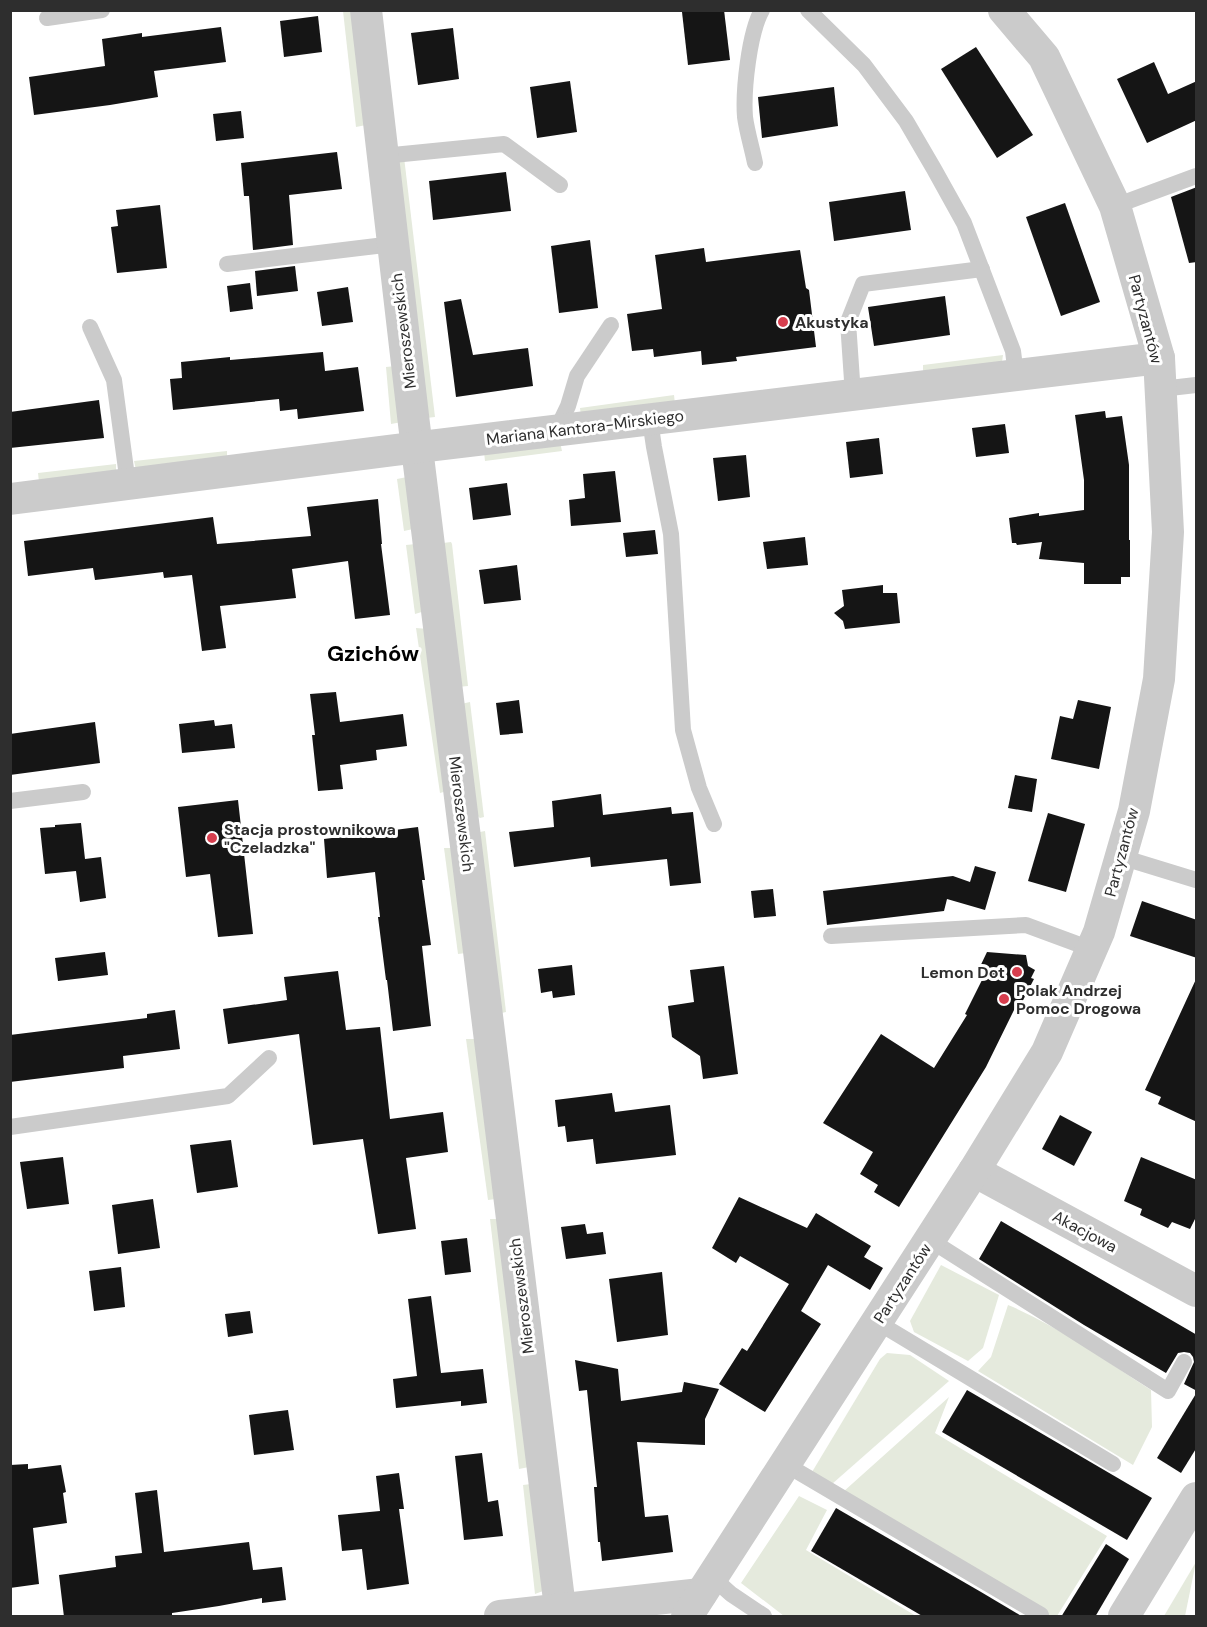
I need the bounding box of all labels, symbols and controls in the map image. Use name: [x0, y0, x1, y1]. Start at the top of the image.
street label: Mieroszewskich: [386, 272, 421, 390]
street label: Partyzantów: [1124, 272, 1167, 366]
place label: Akustyka: [795, 312, 869, 333]
marker: Akustyka: [776, 315, 790, 329]
street label: Mariana Kantora-Mirskiego: [485, 405, 685, 450]
district label: Gzichów: [327, 639, 419, 668]
street label: Mieroszewskich: [444, 755, 479, 873]
street label: Partyzantów: [1100, 805, 1143, 899]
place label: Stacja prostownikowa "Czeladzka": [224, 819, 396, 858]
marker: Stacja prostownikowa "Czeladzka": [205, 831, 219, 845]
place label: Lemon Dot: [921, 962, 1005, 983]
marker: Lemon Dot: [1010, 965, 1024, 979]
place label: Polak Andrzej Pomoc Drogowa: [1016, 980, 1141, 1019]
marker: Polak Andrzej Pomoc Drogowa: [997, 992, 1011, 1006]
street label: Akacjowa: [1049, 1206, 1121, 1257]
street label: Mieroszewskich: [504, 1237, 539, 1355]
street label: Partyzantów: [869, 1239, 936, 1327]

